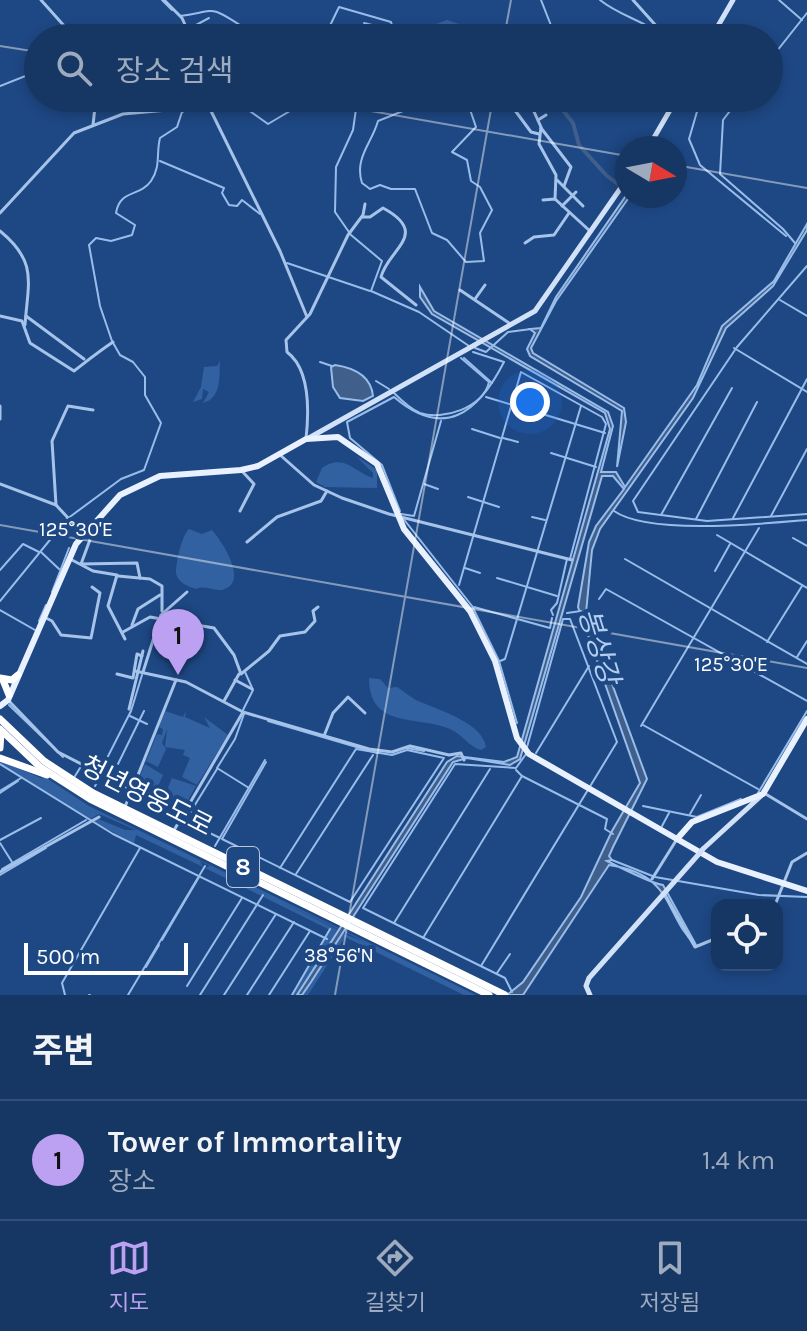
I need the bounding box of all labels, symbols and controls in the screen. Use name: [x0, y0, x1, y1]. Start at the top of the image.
search box: [24, 24, 783, 112]
icon: search: [52, 46, 96, 90]
text: 장소 검색: [116, 53, 234, 89]
north arrow: [615, 136, 687, 208]
your location: [510, 382, 550, 422]
text: 125°30'E: [39, 518, 113, 541]
water label: 봉상강: [572, 604, 627, 691]
pin: 1: [152, 609, 204, 675]
text: 125°30'E: [694, 653, 768, 676]
street label: 청년영웅도로: [76, 750, 218, 842]
road number: 8: [227, 847, 259, 887]
map controls: [711, 899, 783, 971]
button: locate: [711, 899, 783, 971]
scale bar: [24, 939, 188, 975]
text: 500 m: [36, 944, 100, 970]
text: 38°56'N: [304, 944, 374, 967]
text: 주변: [32, 1031, 95, 1071]
text: Tower of Immortality: [108, 1124, 402, 1160]
text: 1: [53, 1145, 63, 1176]
text: 1.4 km: [702, 1145, 775, 1176]
text: 장소: [108, 1166, 156, 1197]
tab: 지도: [107, 1236, 151, 1316]
tab: 길찾기: [365, 1236, 426, 1316]
tab: 저장됨: [639, 1236, 700, 1316]

